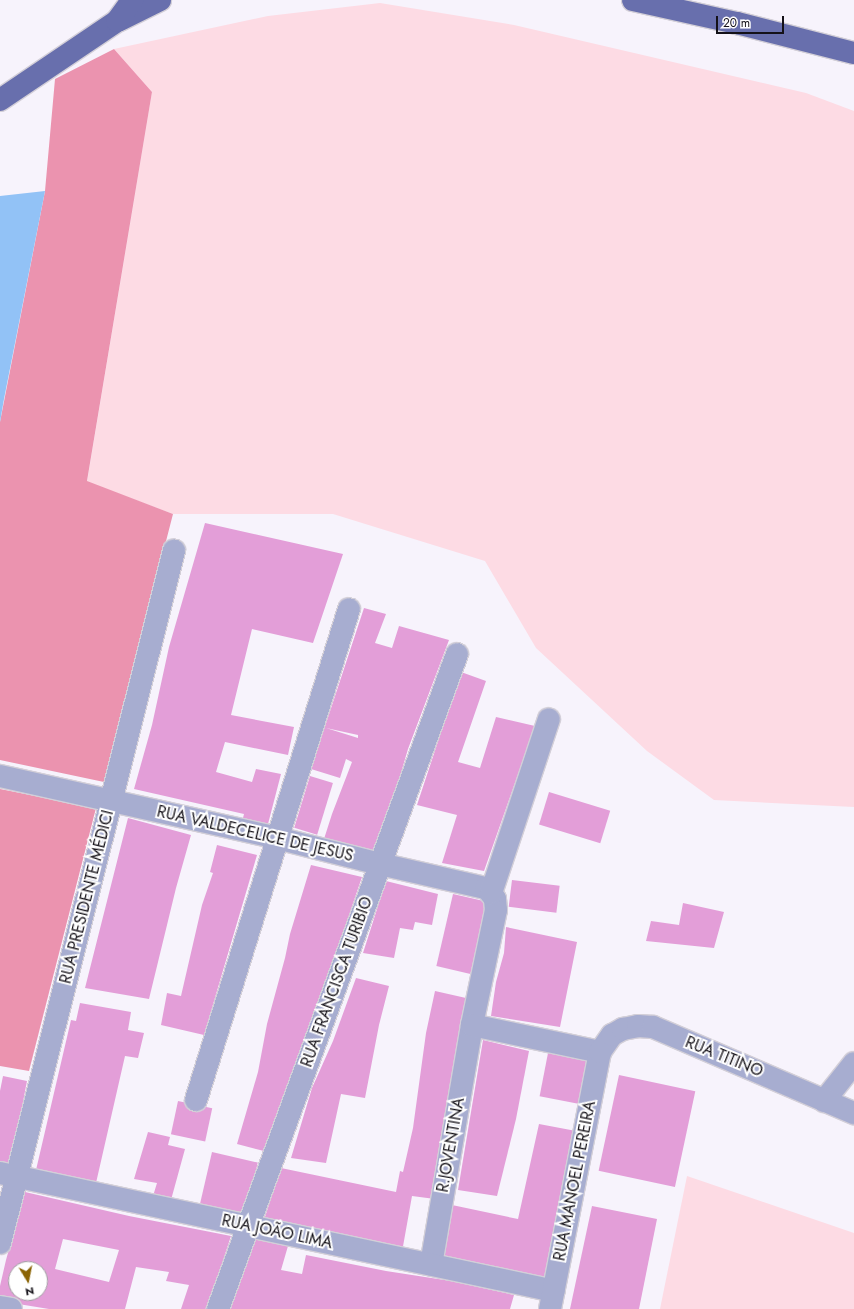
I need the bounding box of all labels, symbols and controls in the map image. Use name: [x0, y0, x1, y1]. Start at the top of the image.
scale bar: [718, 8, 786, 34]
text: 20 m: [723, 14, 750, 32]
street label: RUA VALDECELICE DE JESUS: [155, 802, 355, 866]
street label: RUA PRESIDENTE MÉDICI: [56, 808, 118, 986]
street label: RUA FRANCISCA TURIBIO: [297, 894, 377, 1070]
street label: RUA TITINO: [682, 1033, 766, 1081]
street label: R.JOVENTINA: [433, 1096, 469, 1194]
street label: RUA MANOEL PEREIRA: [550, 1099, 600, 1263]
street label: RUA JOÃO LIMA: [220, 1211, 334, 1253]
north arrow: [8, 1261, 48, 1301]
text: N: [24, 1283, 36, 1300]

